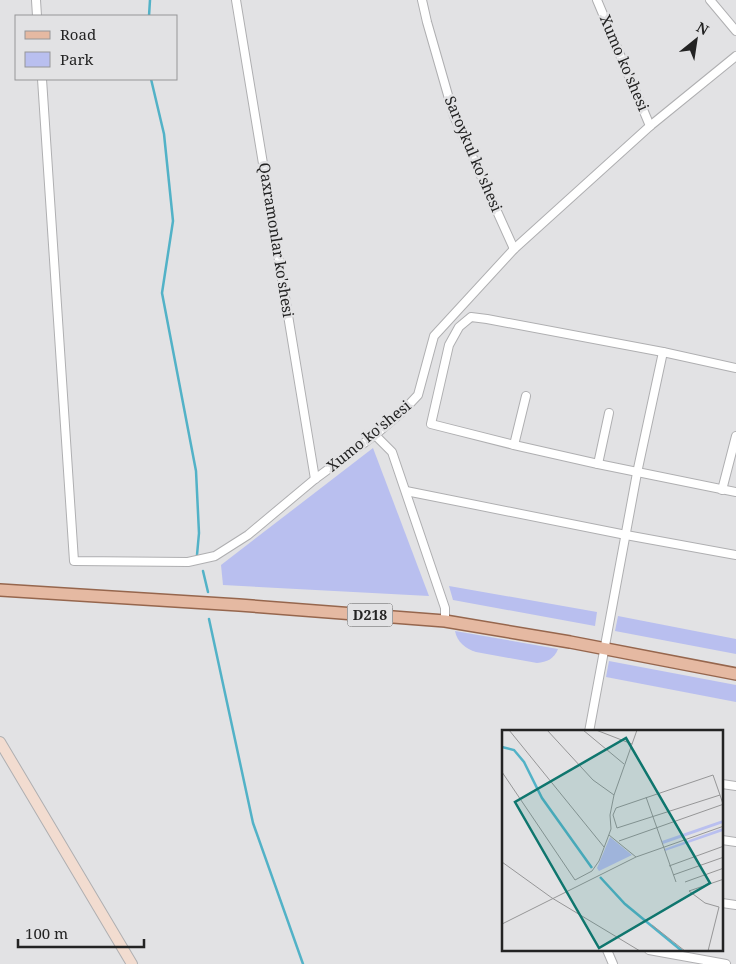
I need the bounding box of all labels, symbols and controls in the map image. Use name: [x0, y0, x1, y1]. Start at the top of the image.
street label: Xumo ko'shesi: [596, 12, 654, 114]
legend: [15, 15, 178, 80]
north arrow: [671, 15, 721, 65]
text: N: [693, 17, 712, 39]
text: Road: [60, 24, 96, 44]
text: Park: [60, 49, 94, 69]
street label: Saroykul ko'shesi: [441, 93, 507, 215]
street label: Qaxramonlar ko'shesi: [255, 161, 299, 319]
street label: Xumo ko'shesi: [322, 395, 415, 475]
road number: D218: [348, 604, 392, 626]
inset map: [502, 730, 724, 952]
scale bar: [18, 916, 144, 948]
text: 100 m: [25, 923, 68, 943]

